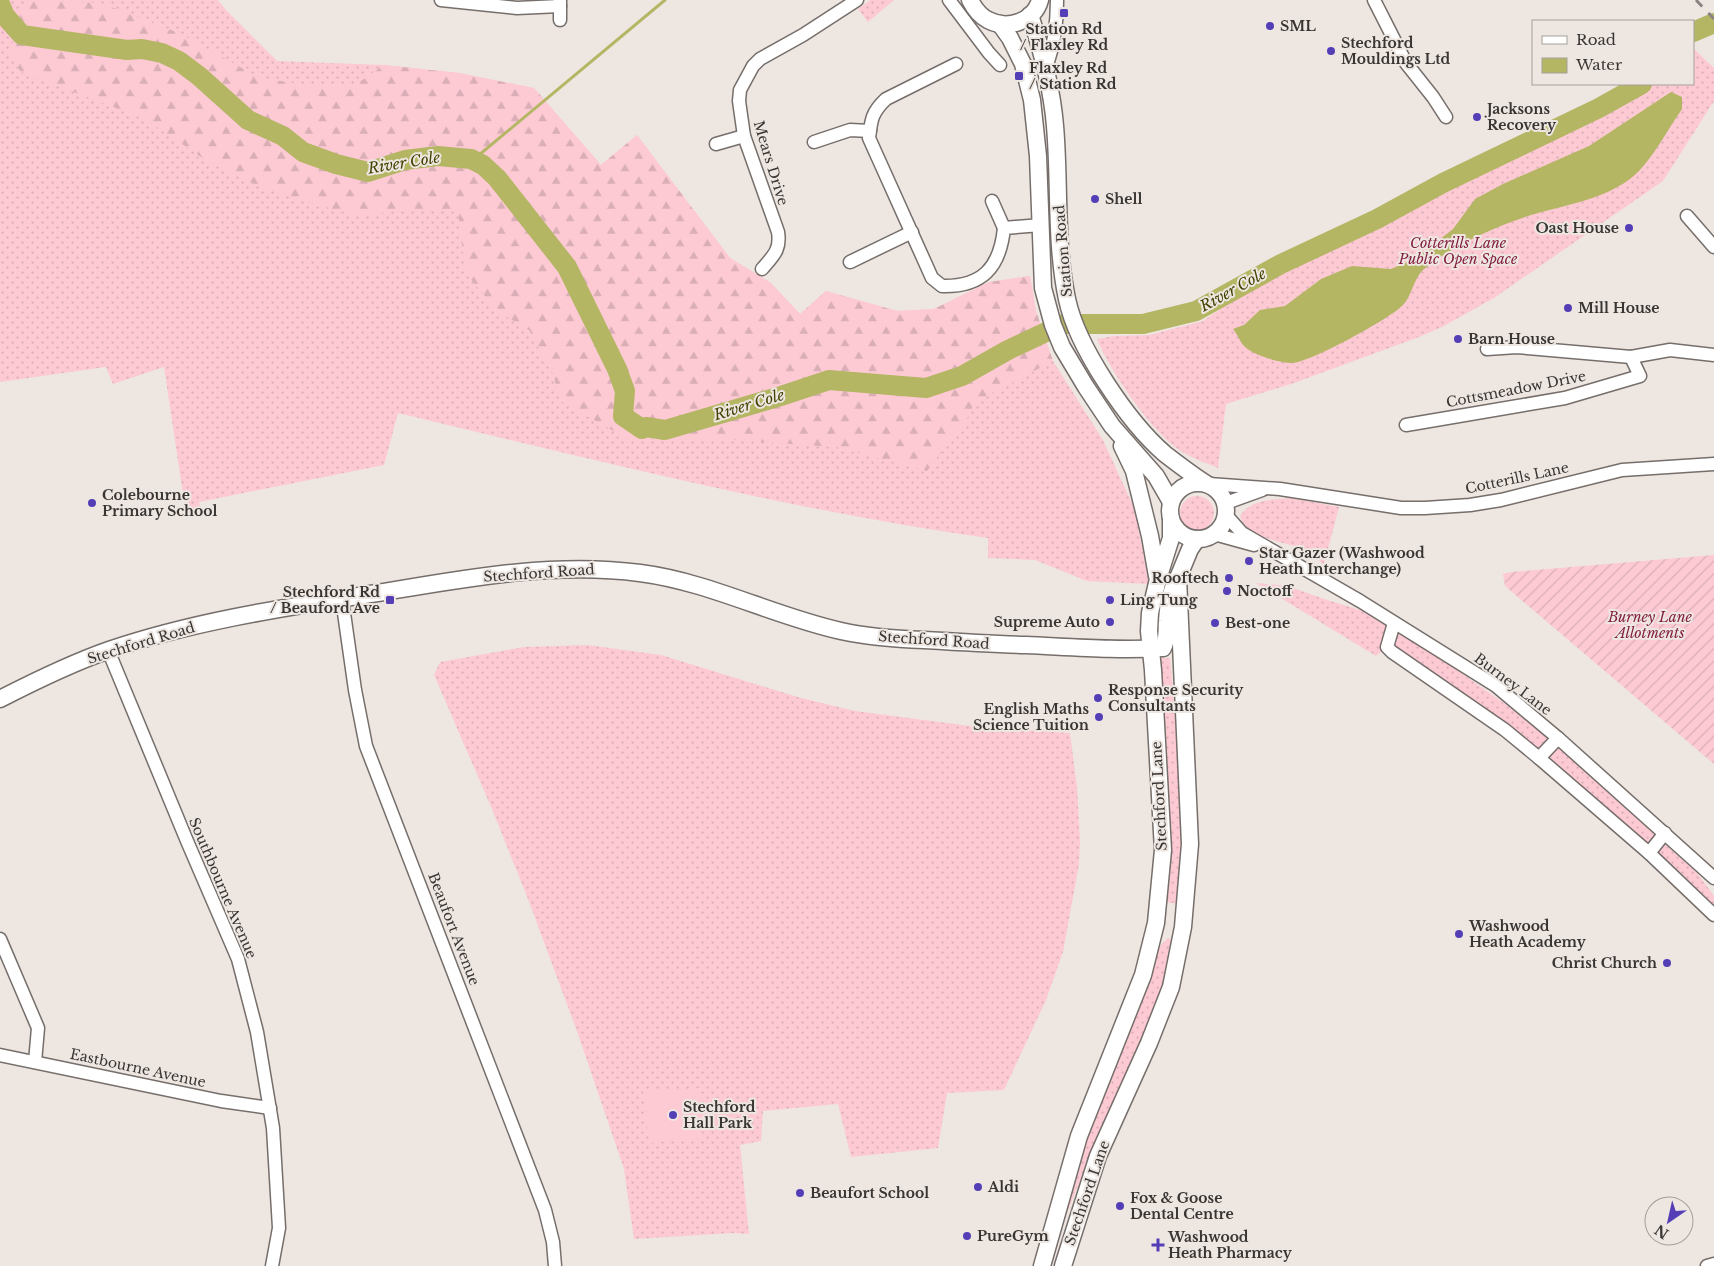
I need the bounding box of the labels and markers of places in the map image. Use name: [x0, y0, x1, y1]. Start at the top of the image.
marker: Station Rd / Flaxley Rd: [1058, 7, 1070, 19]
place label: SML: [1280, 17, 1316, 35]
place label: Station Rd / Flaxley Rd: [1020, 20, 1109, 54]
marker: SML: [1264, 20, 1276, 32]
place label: Stechford Mouldings Ltd: [1341, 34, 1450, 68]
marker: Stechford Mouldings Ltd: [1325, 45, 1337, 57]
place label: Flaxley Rd / Station Rd: [1029, 59, 1117, 93]
marker: Flaxley Rd / Station Rd: [1013, 70, 1025, 82]
place label: Jacksons Recovery: [1484, 100, 1557, 134]
marker: Jacksons Recovery: [1471, 111, 1483, 123]
place label: Shell: [1105, 190, 1142, 208]
marker: Shell: [1089, 193, 1101, 205]
place label: Oast House: [1535, 219, 1619, 237]
marker: Oast House: [1623, 222, 1635, 234]
place label: Mill House: [1578, 299, 1660, 317]
marker: Mill House: [1562, 302, 1574, 314]
place label: Barn House: [1468, 330, 1555, 348]
marker: Barn House: [1452, 333, 1464, 345]
place label: Colebourne Primary School: [102, 486, 218, 520]
marker: Colebourne Primary School: [86, 497, 98, 509]
place label: Star Gazer (Washwood Heath Interchange): [1259, 544, 1425, 578]
marker: Star Gazer (Washwood Heath Interchange): [1243, 555, 1255, 567]
place label: Rooftech: [1152, 569, 1219, 587]
marker: Rooftech: [1223, 572, 1235, 584]
place label: Noctoff: [1237, 582, 1295, 600]
place label: Stechford Rd / Beauford Ave: [270, 583, 380, 617]
marker: Noctoff: [1221, 585, 1233, 597]
place label: Ling Tung: [1120, 591, 1198, 609]
marker: Stechford Rd / Beauford Ave: [384, 594, 396, 606]
marker: Ling Tung: [1104, 594, 1116, 606]
place label: Supreme Auto: [994, 613, 1100, 631]
place label: Best-one: [1225, 614, 1290, 632]
marker: Supreme Auto: [1104, 616, 1116, 628]
marker: Best-one: [1209, 617, 1221, 629]
place label: Response Security Consultants: [1108, 681, 1244, 715]
marker: Response Security Consultants: [1092, 692, 1104, 704]
place label: English Maths Science Tuition: [973, 700, 1089, 734]
marker: English Maths Science Tuition: [1093, 711, 1105, 723]
place label: Washwood Heath Academy: [1468, 917, 1587, 951]
marker: Washwood Heath Academy: [1453, 928, 1465, 940]
place label: Christ Church: [1552, 954, 1657, 972]
marker: Christ Church: [1661, 957, 1673, 969]
place label: Stechford Hall Park: [683, 1098, 756, 1132]
marker: Stechford Hall Park: [667, 1109, 679, 1121]
place label: Aldi: [987, 1178, 1019, 1196]
marker: Aldi: [972, 1181, 984, 1193]
place label: Beaufort School: [810, 1184, 929, 1202]
marker: Beaufort School: [794, 1187, 806, 1199]
place label: Fox & Goose Dental Centre: [1130, 1189, 1234, 1223]
marker: Fox & Goose Dental Centre: [1114, 1200, 1126, 1212]
place label: PureGym: [977, 1227, 1049, 1245]
place label: Washwood Heath Pharmacy: [1167, 1228, 1293, 1262]
marker: PureGym: [961, 1230, 973, 1242]
marker: Washwood Heath Pharmacy: [1152, 1239, 1164, 1251]

